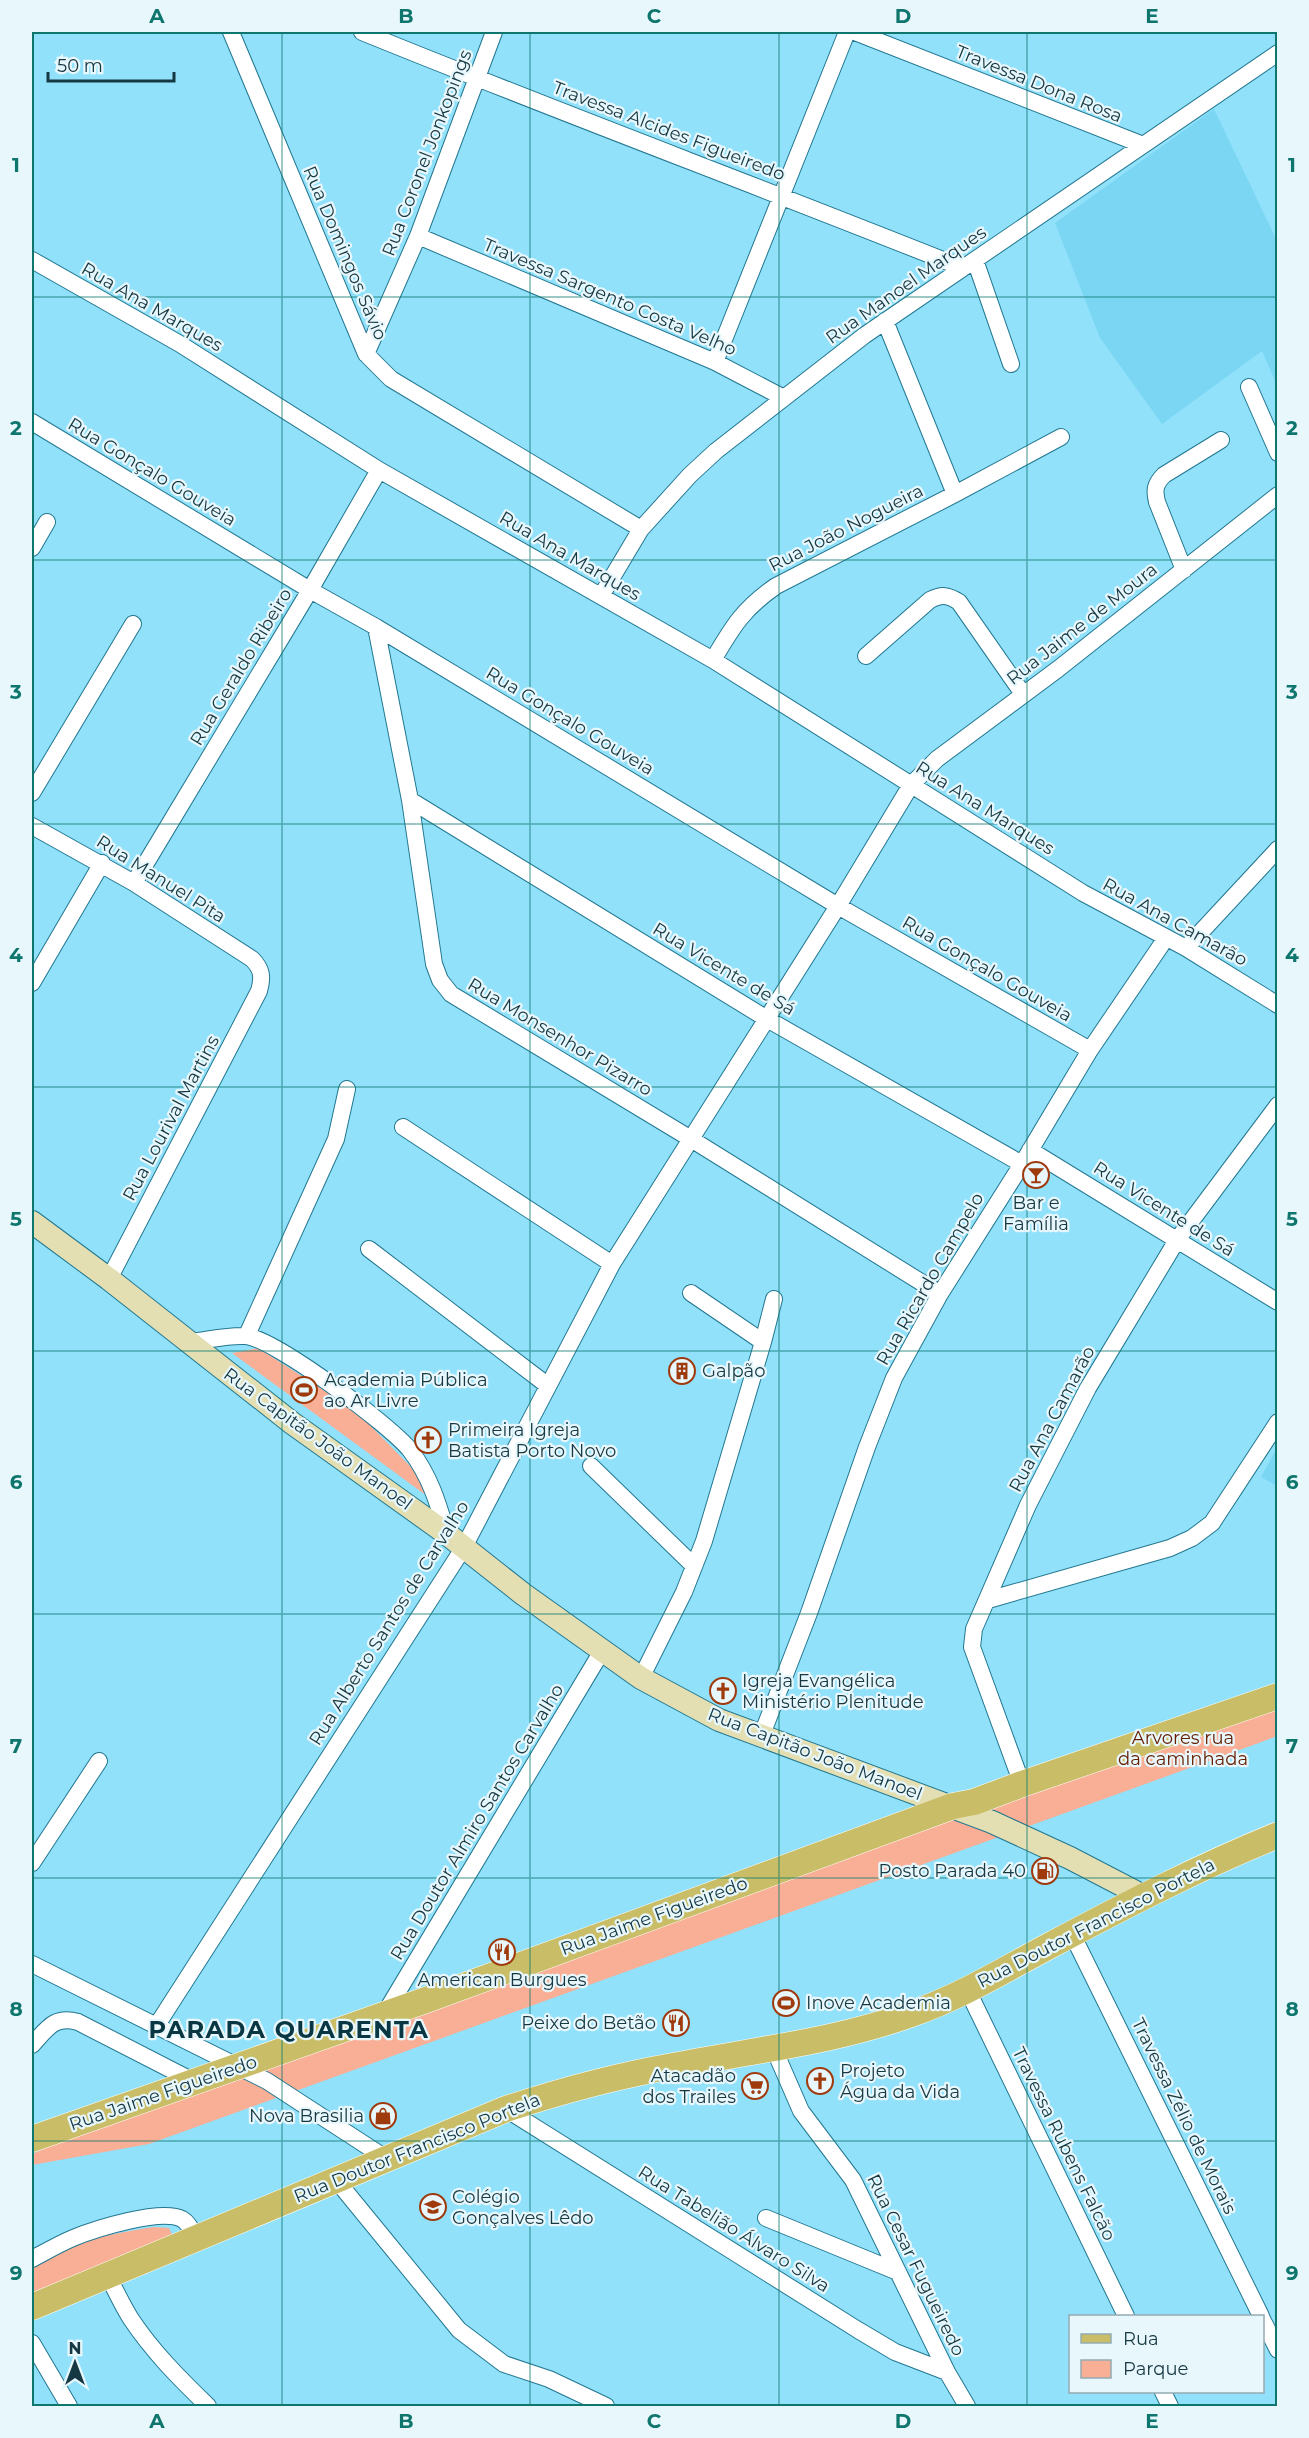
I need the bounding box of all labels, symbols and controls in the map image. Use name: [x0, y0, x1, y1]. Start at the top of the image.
text: A: [148, 4, 165, 28]
text: B: [398, 4, 414, 28]
text: C: [647, 4, 662, 28]
text: D: [895, 4, 911, 28]
text: E: [1145, 4, 1159, 28]
street label: Travessa Dona Rosa: [953, 41, 1125, 127]
scale bar: [48, 45, 174, 83]
street label: Rua Coronel Jonkopings: [377, 46, 477, 259]
text: 50 m: [57, 55, 103, 77]
street label: Travessa Alcides Figueiredo: [550, 76, 788, 186]
text: 1: [12, 153, 20, 177]
text: 1: [1288, 153, 1296, 177]
street label: Rua Domingos Sávio: [298, 163, 392, 343]
street label: Rua Manoel Marques: [822, 221, 991, 349]
street label: Travessa Sargento Costa Velho: [480, 234, 740, 360]
street label: Rua Ana Marques: [77, 258, 227, 357]
street label: Rua Gonçalo Gouveia: [64, 413, 240, 531]
text: 2: [10, 416, 22, 440]
text: 2: [1286, 416, 1298, 440]
street label: Rua João Nogueira: [765, 479, 927, 577]
street label: Rua Ana Marques: [495, 507, 645, 606]
street label: Rua Jaime de Moura: [1002, 558, 1162, 690]
street label: Rua Geraldo Ribeiro: [185, 584, 297, 750]
street label: Rua Gonçalo Gouveia: [482, 662, 658, 780]
text: 3: [9, 680, 22, 704]
text: 3: [1285, 680, 1298, 704]
street label: Rua Ana Marques: [911, 756, 1059, 860]
street label: Rua Manuel Pita: [92, 830, 230, 928]
street label: Rua Ana Camarão: [1099, 873, 1251, 971]
street label: Rua Gonçalo Gouveia: [898, 911, 1076, 1027]
street label: Rua Vicente de Sá: [649, 918, 799, 1020]
text: 4: [9, 943, 23, 967]
text: 4: [1285, 943, 1299, 967]
street label: Rua Monsenhor Pizarro: [464, 973, 656, 1101]
street label: Rua Lourival Martins: [118, 1031, 224, 1204]
street label: Rua Vicente de Sá: [1089, 1157, 1239, 1261]
bar icon: Bar e Família: [1021, 1160, 1051, 1190]
street label: Rua Ricardo Campelo: [872, 1189, 988, 1369]
place label: Bar e Família: [1003, 1192, 1069, 1235]
text: 5: [10, 1207, 22, 1231]
text: 5: [1286, 1207, 1298, 1231]
street label: Rua Ana Camarão: [1004, 1342, 1100, 1496]
building icon: Galpão: [667, 1356, 697, 1386]
place label: Galpão: [702, 1360, 765, 1382]
street label: Rua Capitão João Manoel: [219, 1363, 417, 1515]
place label: Academia Pública ao Ar Livre: [324, 1369, 488, 1412]
sports icon: Academia Pública ao Ar Livre: [289, 1375, 319, 1405]
place label: Primeira Igreja Batista Porto Novo: [448, 1419, 616, 1462]
church icon: Primeira Igreja Batista Porto Novo: [413, 1425, 443, 1455]
text: 6: [10, 1470, 23, 1494]
text: 6: [1286, 1470, 1299, 1494]
street label: Rua Alberto Santos de Carvalho: [304, 1497, 474, 1749]
place label: Igreja Evangélica Ministério Plenitude: [742, 1670, 924, 1713]
church icon: Igreja Evangélica Ministério Plenitude: [708, 1676, 738, 1706]
street label: Rua Doutor Almiro Santos Carvalho: [386, 1680, 568, 1964]
street label: Rua Capitão João Manoel: [705, 1703, 925, 1805]
park label: Arvores rua da caminhada: [1118, 1727, 1248, 1770]
text: 7: [10, 1734, 22, 1758]
text: 7: [1286, 1734, 1298, 1758]
street label: Rua Doutor Francisco Portela: [974, 1853, 1218, 1993]
fuel station icon: Posto Parada 40: [1030, 1856, 1060, 1886]
place label: Posto Parada 40: [879, 1860, 1026, 1882]
street label: Rua Jaime Figueiredo: [558, 1872, 750, 1960]
restaurant icon: American Burgues: [487, 1937, 517, 1967]
place label: American Burgues: [417, 1969, 587, 1991]
sports icon: Inove Academia: [771, 1988, 801, 2018]
place label: Inove Academia: [806, 1992, 951, 2014]
text: 8: [9, 1997, 23, 2021]
text: 8: [1285, 1997, 1299, 2021]
restaurant icon: Peixe do Betão: [661, 2008, 691, 2038]
place label: Peixe do Betão: [521, 2012, 656, 2034]
street label: Travessa Zélio de Morais: [1127, 2014, 1241, 2218]
district label: PARADA QUARENTA: [149, 2015, 429, 2044]
street label: Travessa Rubens Falcão: [1008, 2044, 1120, 2244]
street label: Rua Jaime Figueiredo: [66, 2050, 260, 2136]
place label: Projeto Água da Vida: [840, 2060, 960, 2103]
place label: Atacadão dos Trailes: [642, 2065, 736, 2108]
church icon: Projeto Água da Vida: [805, 2066, 835, 2096]
supermarket icon: Atacadão dos Trailes: [740, 2071, 770, 2101]
street label: Rua Doutor Francisco Portela: [291, 2088, 543, 2208]
shop icon: Nova Brasilia: [368, 2101, 398, 2131]
place label: Nova Brasilia: [249, 2105, 364, 2127]
street label: Rua Tabelião Álvaro Silva: [634, 2161, 834, 2297]
street label: Rua Cesar Fugueiredo: [862, 2170, 970, 2360]
place label: Colégio Gonçalves Lêdo: [452, 2186, 594, 2229]
school or university icon: Colégio Gonçalves Lêdo: [418, 2192, 448, 2222]
text: 9: [10, 2261, 22, 2285]
text: 9: [1286, 2261, 1298, 2285]
legend: [1069, 2315, 1264, 2393]
text: Rua: [1123, 2328, 1159, 2350]
north arrow: [45, 2333, 105, 2393]
text: N: [69, 2339, 81, 2358]
text: Parque: [1123, 2358, 1189, 2380]
text: A: [148, 2409, 165, 2433]
text: B: [398, 2409, 414, 2433]
text: C: [647, 2409, 662, 2433]
text: D: [895, 2409, 911, 2433]
text: E: [1145, 2409, 1159, 2433]

